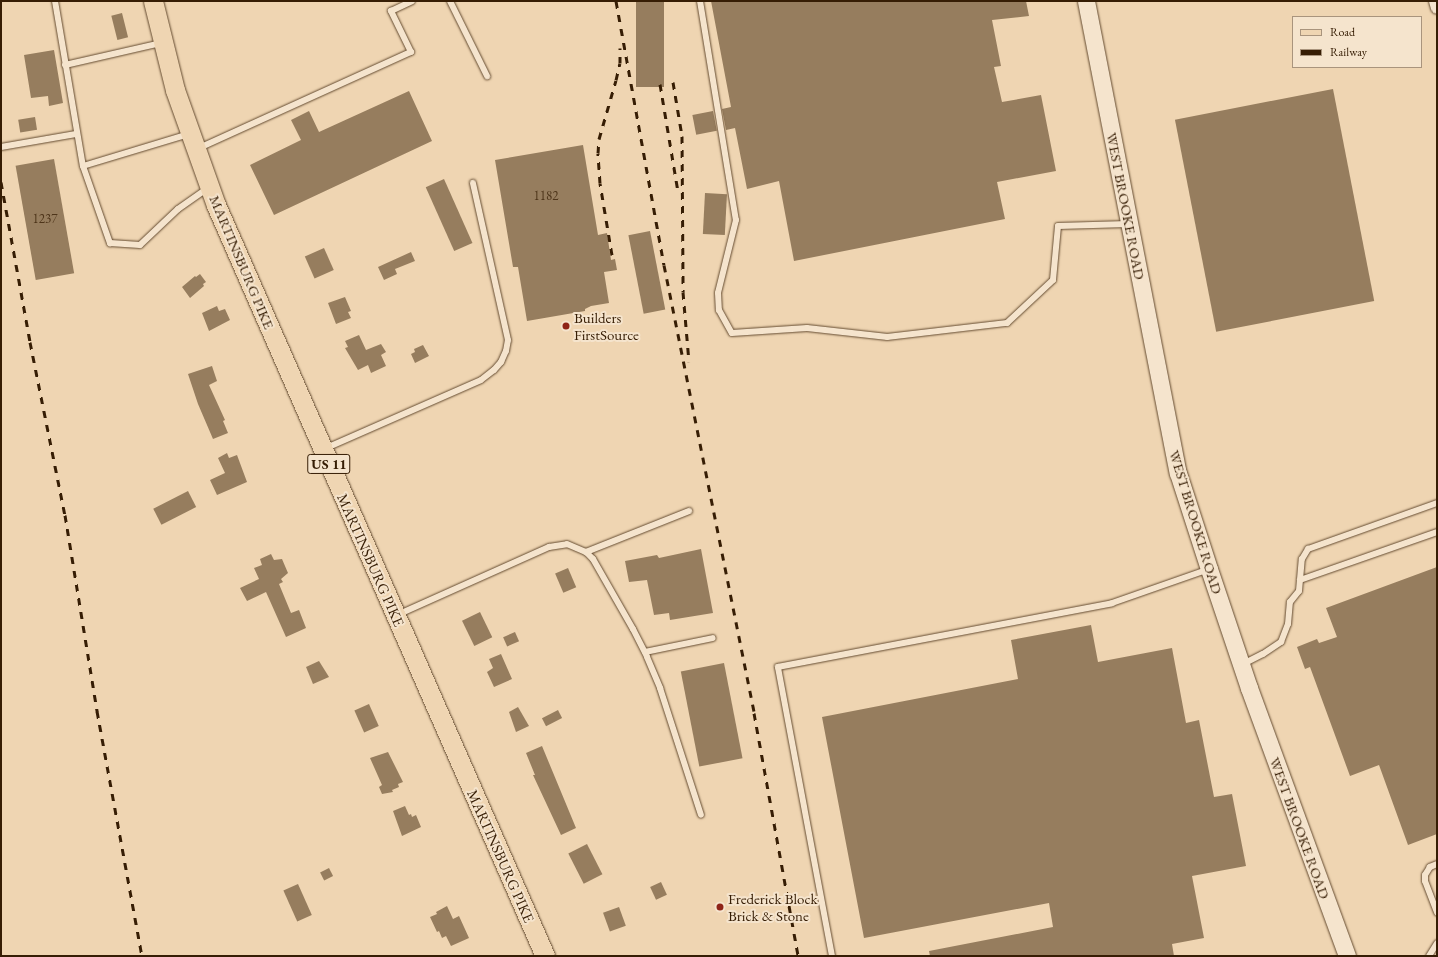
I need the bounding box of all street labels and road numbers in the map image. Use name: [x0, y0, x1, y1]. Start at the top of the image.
street label: WEST BROOKE ROAD: [1103, 131, 1149, 281]
street label: MARTINSBURG PIKE: [206, 192, 278, 332]
street label: WEST BROOKE ROAD: [1166, 448, 1226, 596]
road number: US 11: [307, 452, 351, 476]
street label: MARTINSBURG PIKE: [334, 491, 408, 629]
street label: WEST BROOKE ROAD: [1266, 755, 1334, 901]
street label: MARTINSBURG PIKE: [464, 787, 538, 925]

